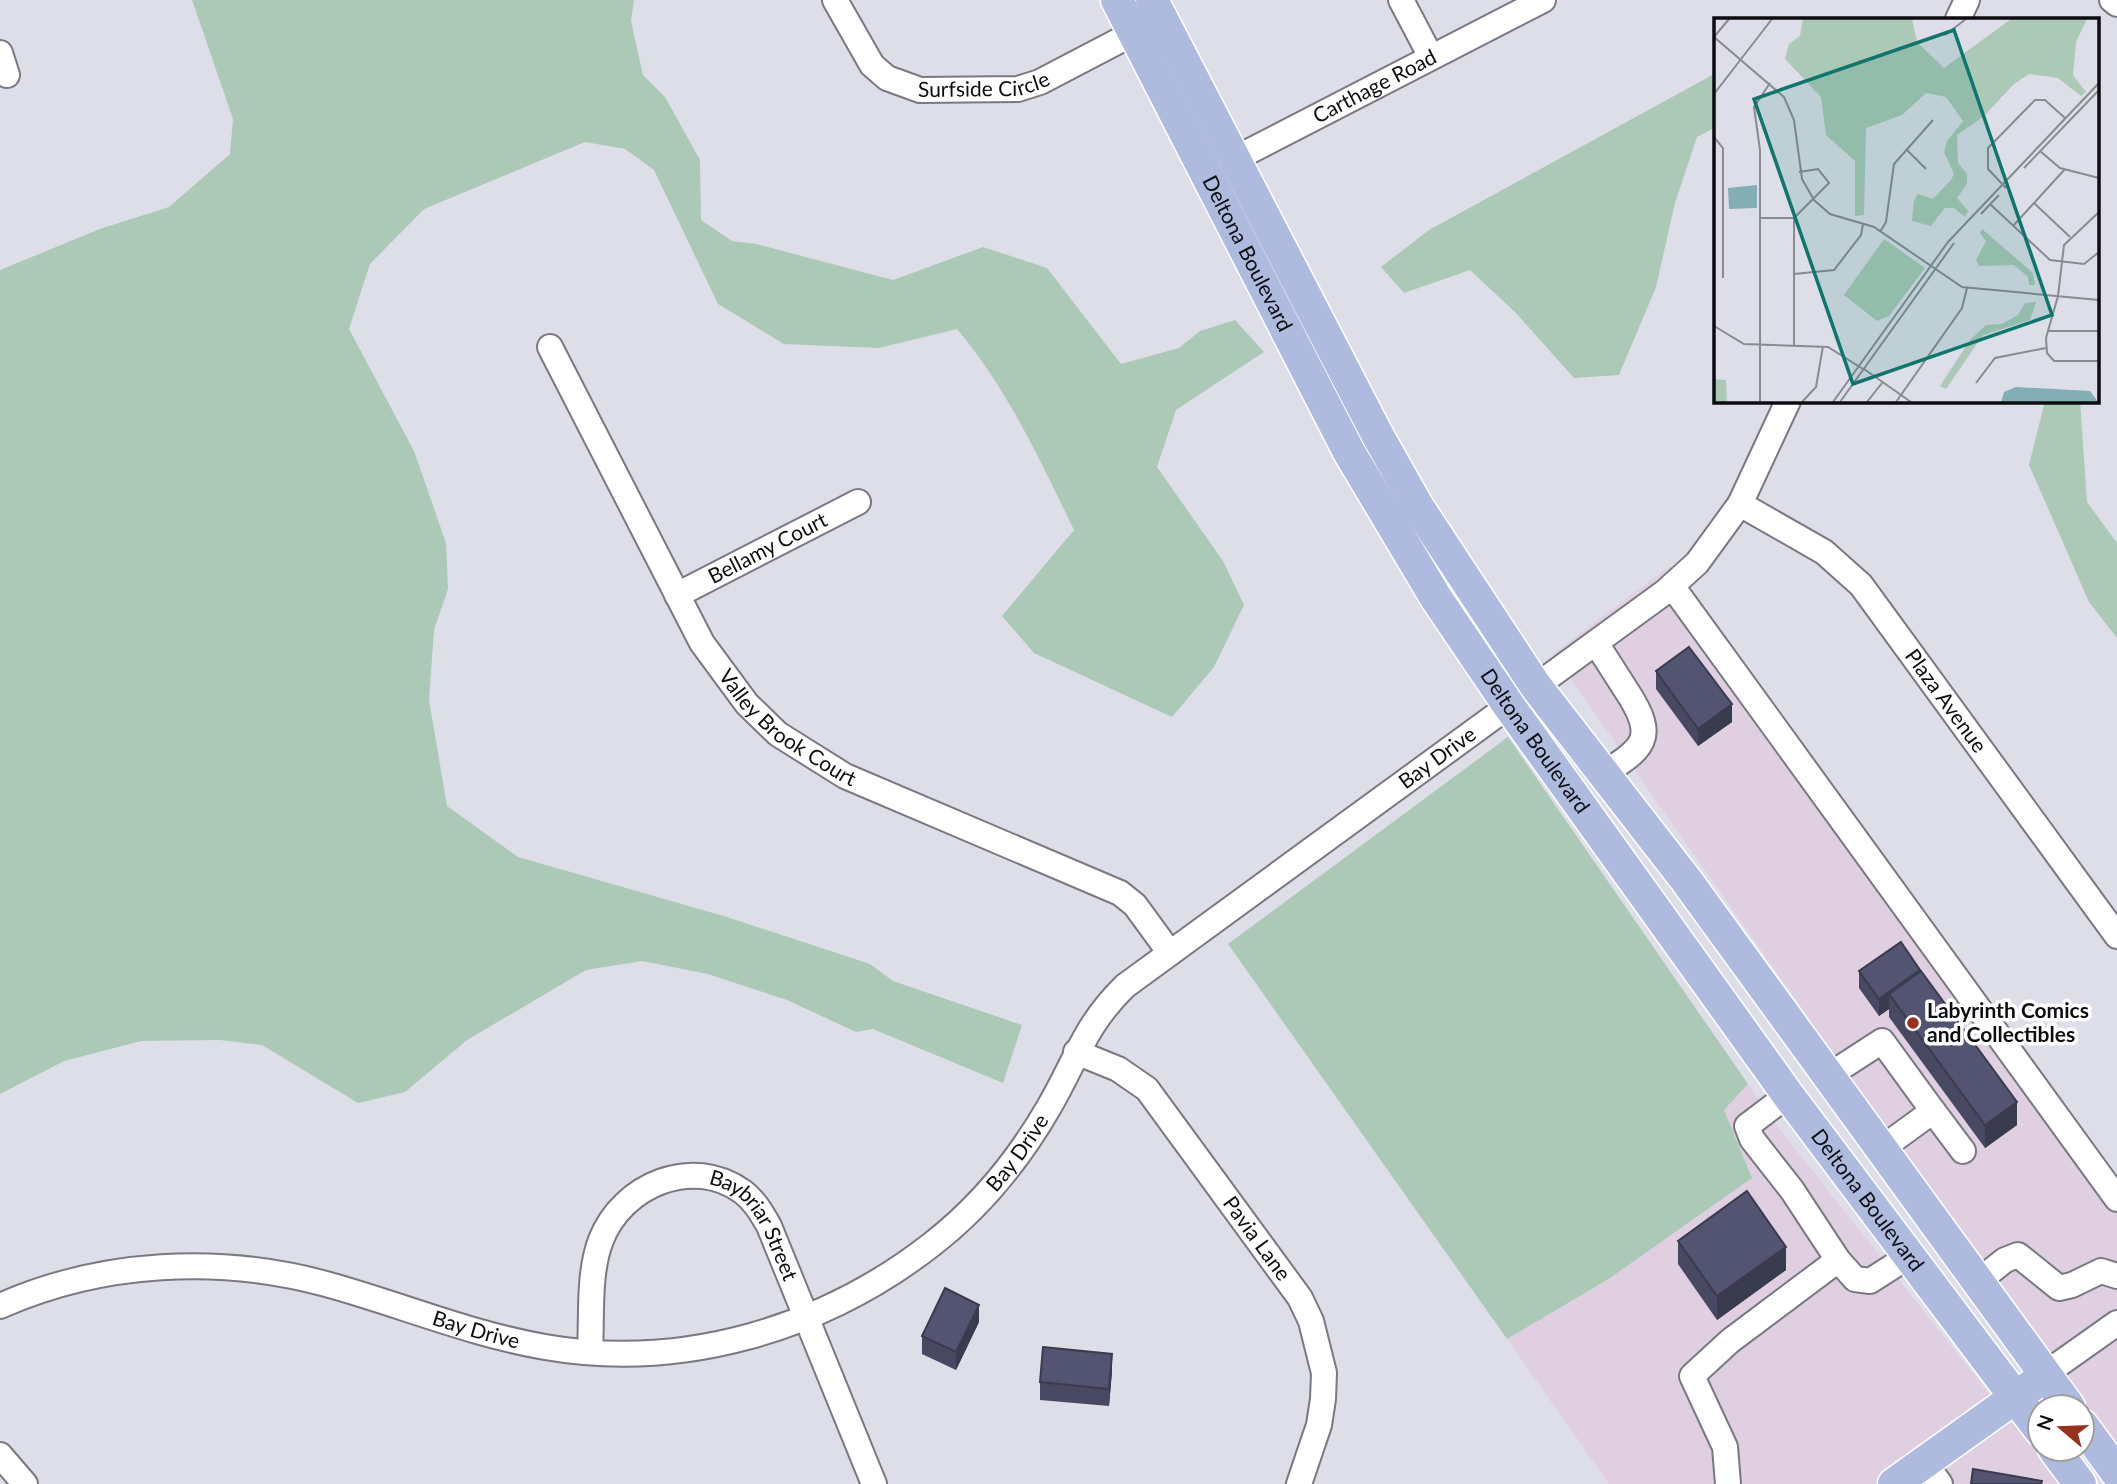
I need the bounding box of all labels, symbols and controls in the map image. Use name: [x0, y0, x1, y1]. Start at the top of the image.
inset map: [1714, 18, 2100, 402]
street label: Carthage Road: [1308, 43, 1440, 128]
street label: Surfside Circle: [918, 65, 1054, 101]
street label: Deltona Boulevard: [1198, 171, 1299, 335]
street label: Bellamy Court: [703, 506, 831, 588]
street label: Plaza Avenue: [1901, 643, 1993, 757]
street label: Deltona Boulevard: [1476, 663, 1596, 818]
street label: Valley Brook Court: [714, 664, 861, 790]
street label: Bay Drive: [1393, 720, 1480, 793]
place label: Labyrinth Comics and Collectibles: [1927, 997, 2089, 1046]
marker: Labyrinth Comics and Collectibles: [1905, 1015, 1921, 1031]
street label: Bay Drive: [980, 1109, 1053, 1196]
street label: Deltona Boulevard: [1807, 1123, 1930, 1276]
street label: Baybriar Street: [707, 1164, 804, 1284]
street label: Pavia Lane: [1219, 1191, 1297, 1285]
street label: Bay Drive: [430, 1304, 522, 1353]
north arrow: [2026, 1393, 2096, 1463]
text: N: [2031, 1412, 2058, 1433]

